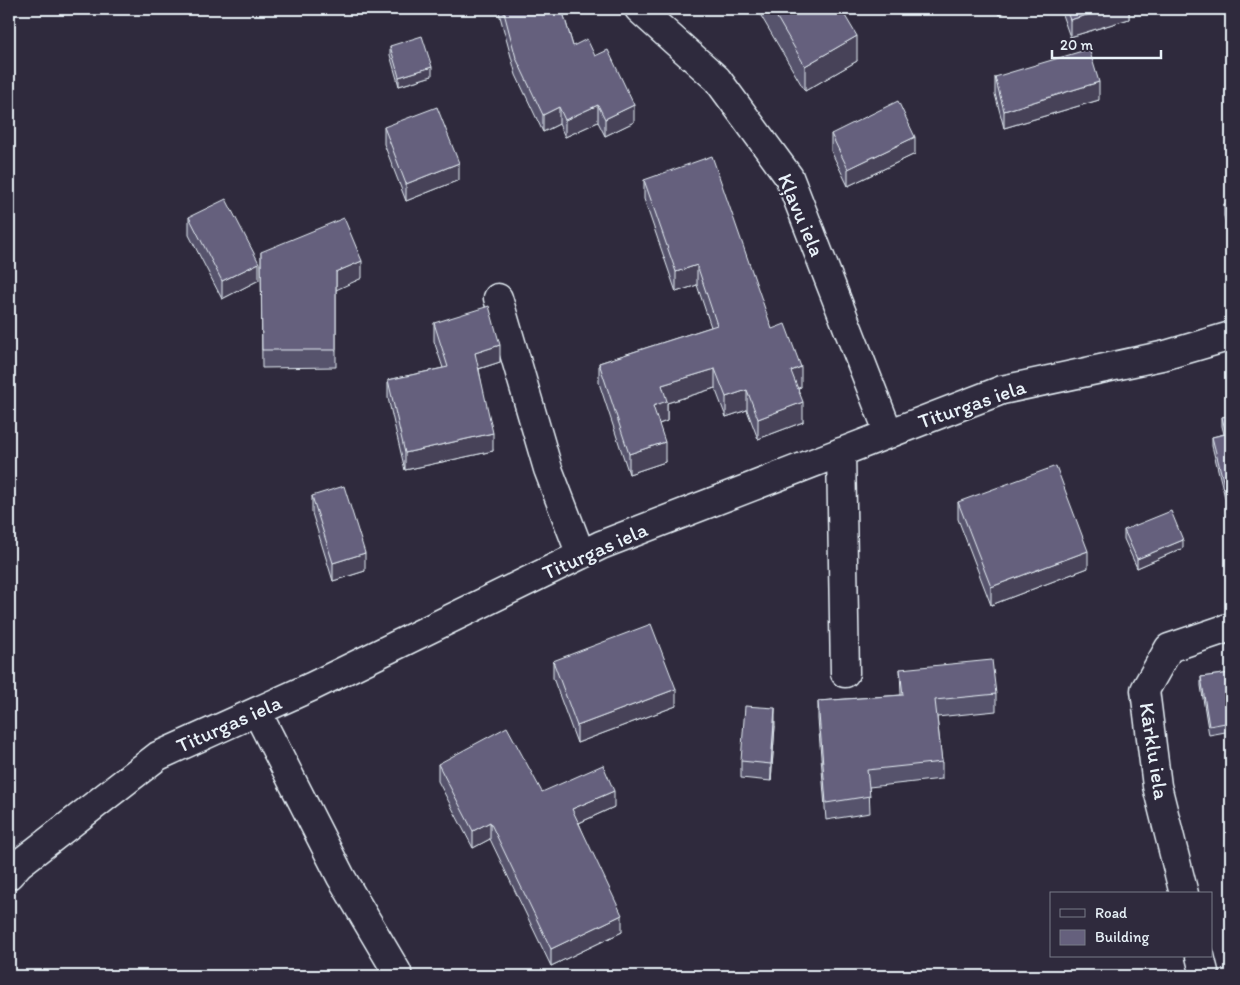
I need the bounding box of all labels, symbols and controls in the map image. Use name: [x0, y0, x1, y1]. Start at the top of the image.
scale bar: [1052, 28, 1161, 60]
text: 20 m: [1060, 36, 1094, 54]
street label: Kļavu iela: [773, 170, 830, 260]
street label: Titurgas iela: [915, 373, 1029, 434]
street label: Titurgas iela: [538, 516, 651, 585]
street label: Titurgas iela: [172, 689, 285, 758]
street label: Kārklu iela: [1134, 701, 1175, 801]
legend: [1050, 892, 1212, 958]
text: Road: [1095, 904, 1128, 922]
text: Building: [1095, 928, 1149, 946]

